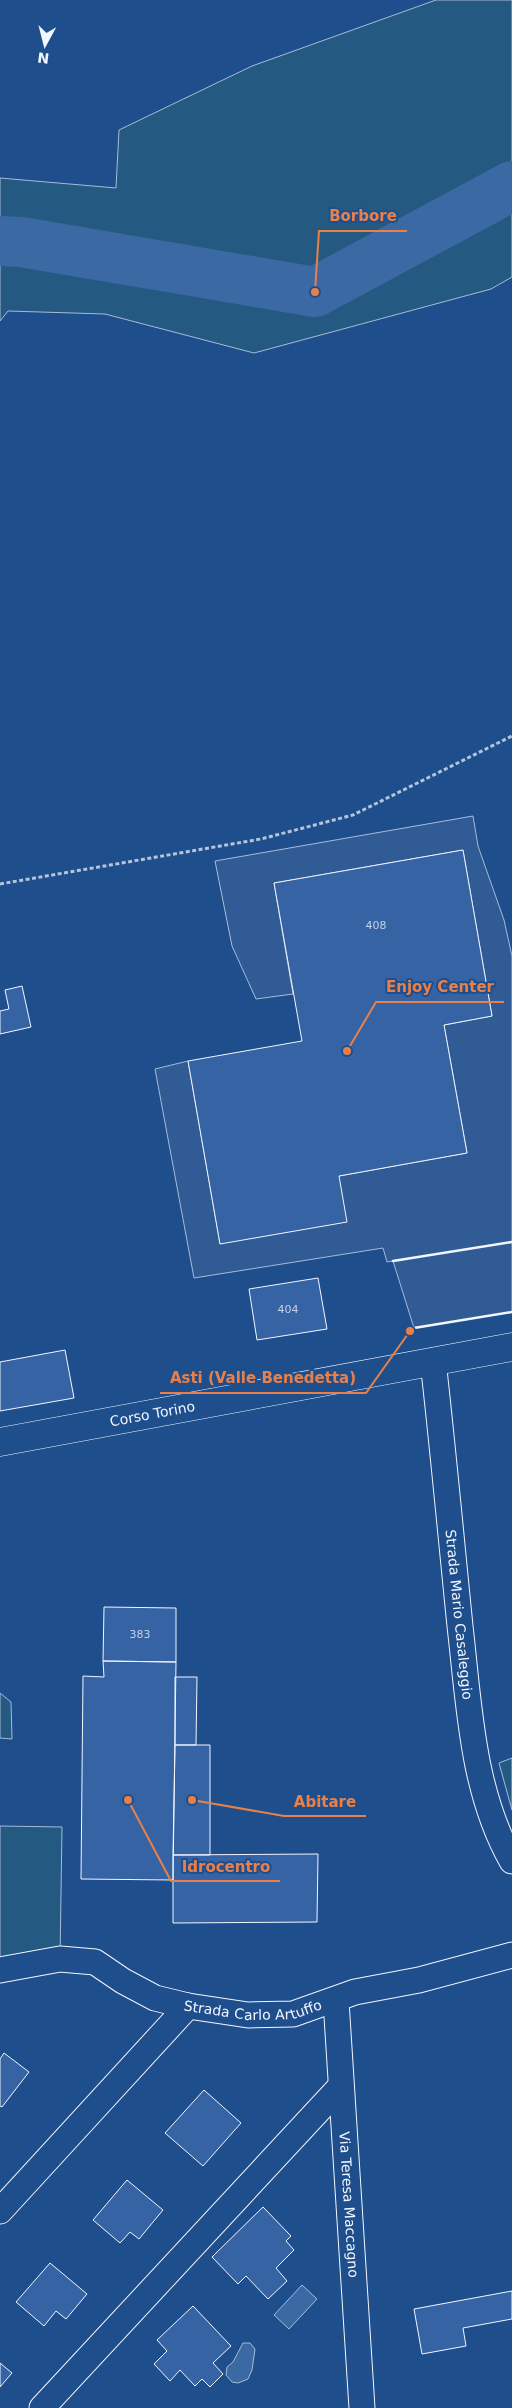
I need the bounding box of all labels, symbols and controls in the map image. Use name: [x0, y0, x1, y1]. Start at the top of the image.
north arrow: [20, 20, 70, 70]
text: N: [37, 49, 50, 67]
callout: Borbore: [319, 201, 407, 231]
text: Borbore: [329, 207, 397, 225]
house number: 408: [366, 919, 387, 932]
callout: Enjoy Center: [376, 972, 504, 1002]
text: Enjoy Center: [386, 978, 495, 996]
house number: 404: [278, 1303, 299, 1316]
callout: Asti (Valle Benedetta): [160, 1363, 366, 1393]
text: Asti (Valle Benedetta): [170, 1369, 356, 1387]
street label: Corso Torino: [108, 1398, 196, 1429]
street label: Strada Mario Casaleggio: [442, 1529, 476, 1701]
house number: 383: [130, 1628, 151, 1641]
callout: Abitare: [284, 1786, 366, 1816]
text: Abitare: [294, 1793, 356, 1811]
callout: Idrocentro: [171, 1851, 280, 1881]
text: Idrocentro: [182, 1858, 270, 1876]
street label: Strada Carlo Artuffo: [183, 1996, 324, 2023]
street label: Via Teresa Maccagno: [336, 2131, 362, 2278]

